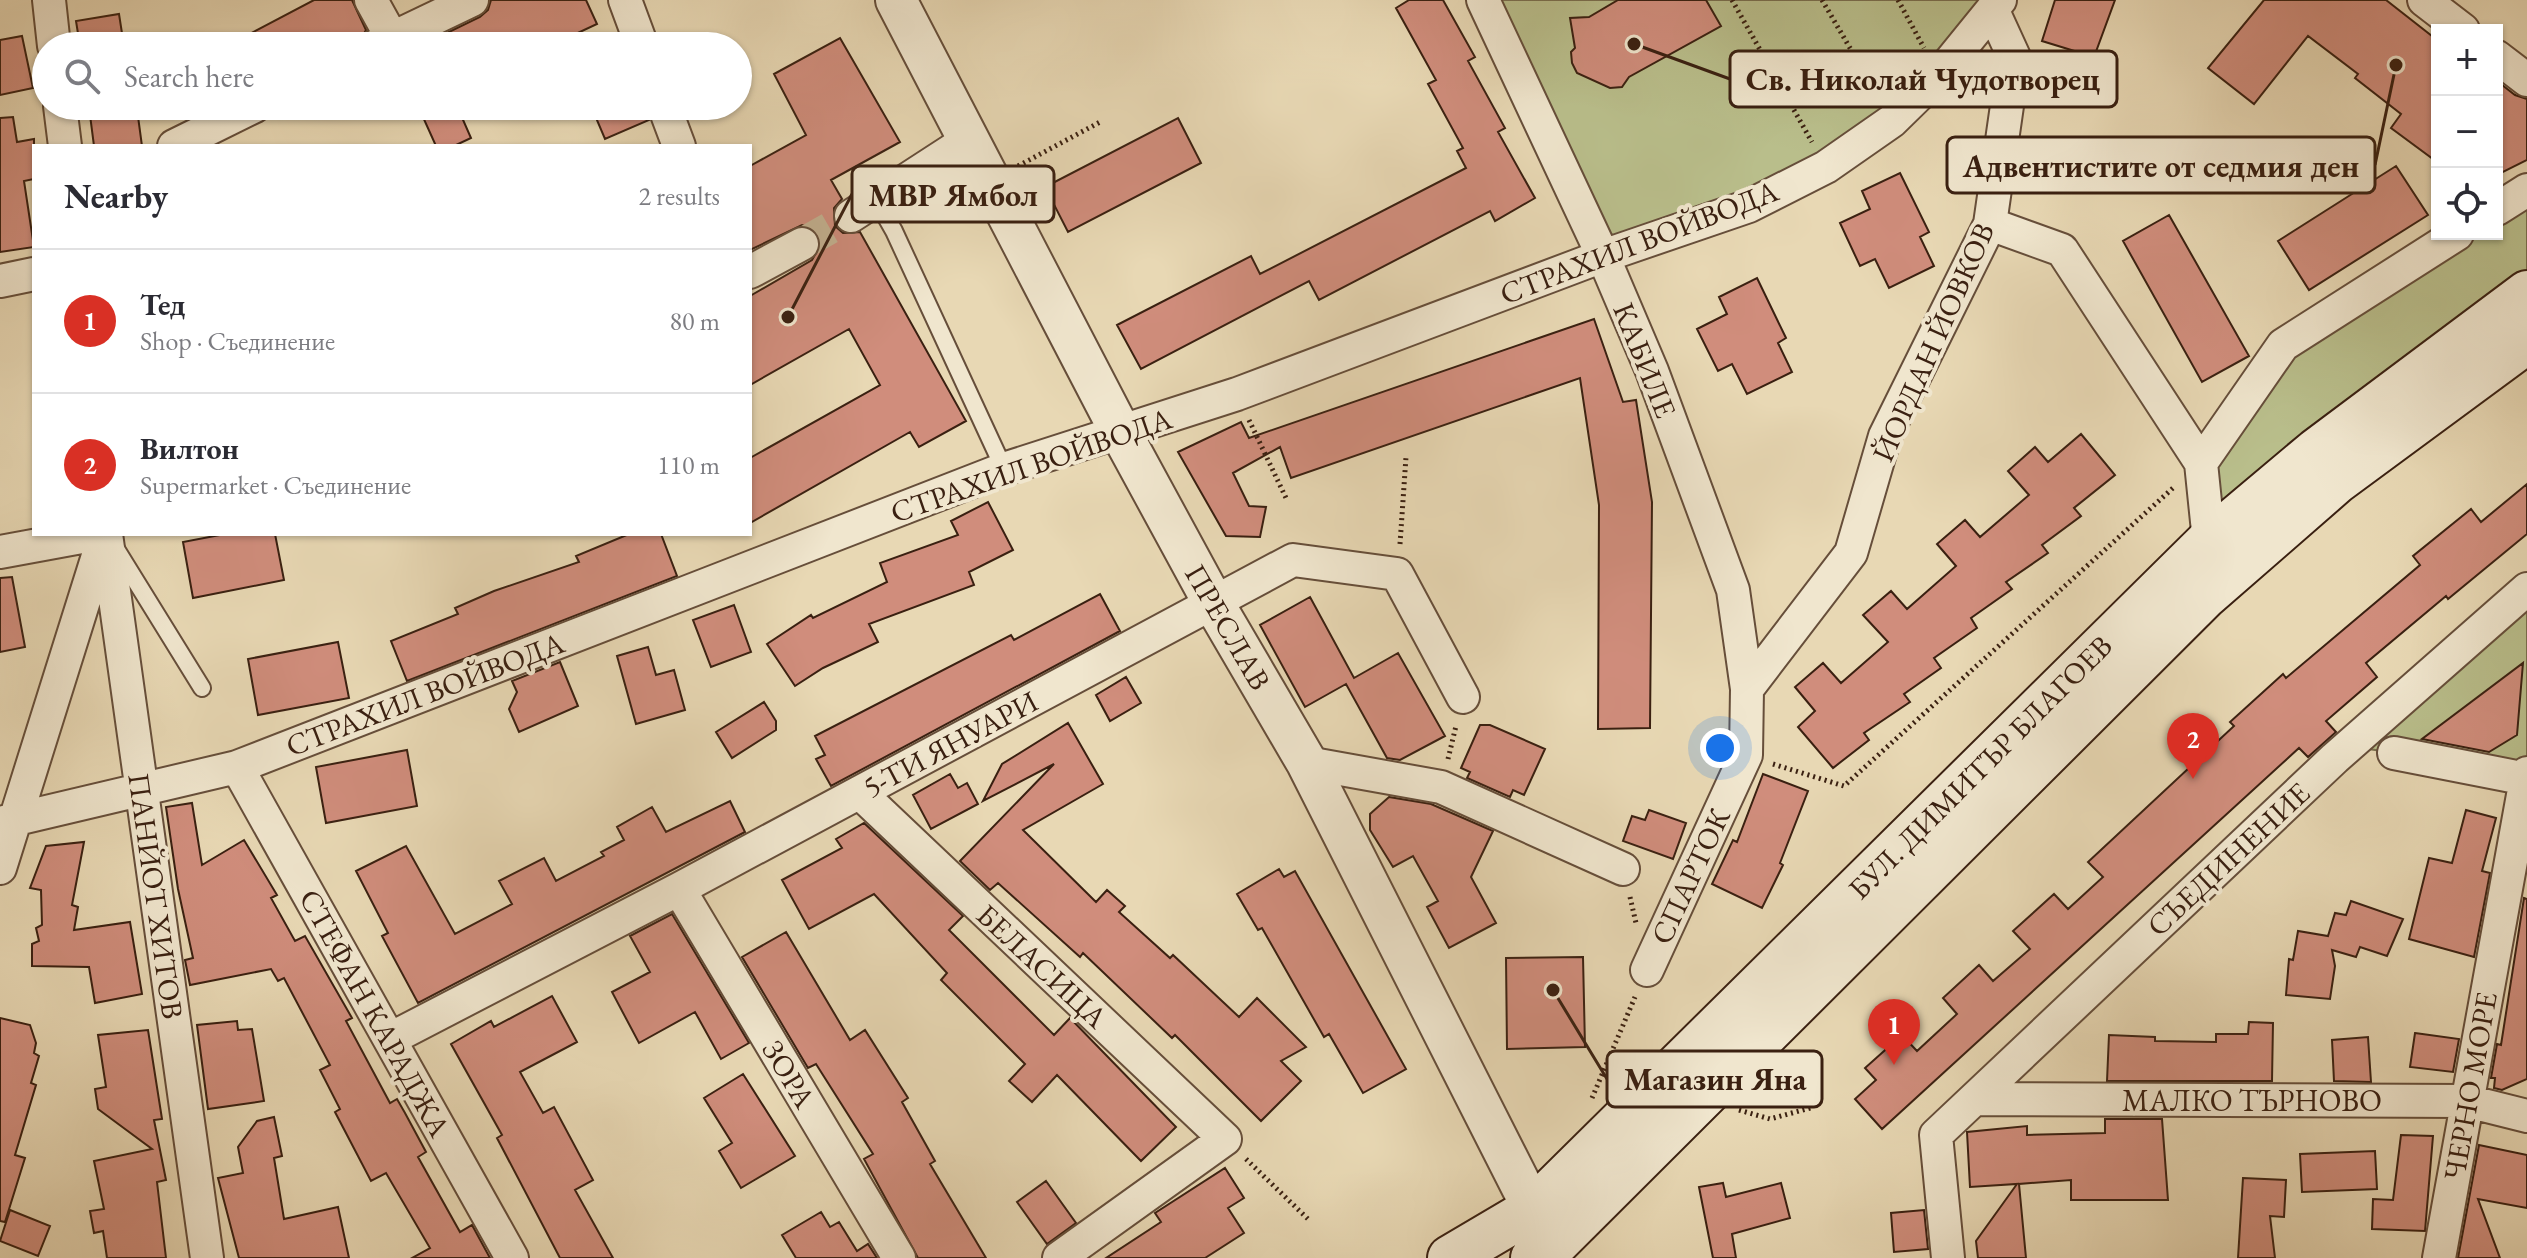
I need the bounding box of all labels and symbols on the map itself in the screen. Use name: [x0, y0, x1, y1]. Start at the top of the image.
callout: Св. Николай Чудотворец: [1730, 51, 2117, 107]
text: Св. Николай Чудотворец: [1746, 58, 2100, 100]
callout: Адвентистите от седмия ден: [1947, 137, 2375, 193]
text: Адвентистите от седмия ден: [1962, 145, 2359, 187]
callout: МВР Ямбол: [852, 166, 1054, 222]
street label: СТРАХИЛ ВОЙВОДА: [1494, 171, 1784, 313]
text: МВР Ямбол: [868, 174, 1038, 216]
street label: ЙОРДАН ЙОВКОВ: [1863, 216, 2003, 468]
street label: КАБИЛЕ: [1604, 297, 1686, 423]
street label: СТРАХИЛ ВОЙВОДА: [885, 398, 1177, 531]
street label: ПРЕСЛАВ: [1176, 557, 1280, 697]
street label: СТРАХИЛ ВОЙВОДА: [280, 623, 570, 765]
street label: БУЛ. ДИМИТЪР БЛАГОЕВ: [1840, 627, 2120, 907]
street label: 5-ТИ ЯНУАРИ: [856, 682, 1044, 806]
pin: 2: [2167, 713, 2219, 779]
your location: [1700, 728, 1740, 768]
street label: ПАНЙОТ ХИТОВ: [119, 771, 193, 1021]
street label: СЪЕДИНЕНИЕ: [2138, 773, 2318, 945]
street label: СПАРТОК: [1642, 802, 1739, 950]
street label: СТЕФАН КАРАДЖА: [291, 882, 459, 1144]
street label: БЕЛАСИЦА: [968, 895, 1116, 1037]
street label: ЧЕРНО МОРЕ: [2434, 989, 2506, 1183]
pin: 1: [1868, 999, 1920, 1065]
street label: ЗОРА: [754, 1033, 825, 1115]
callout: Магазин Яна: [1607, 1051, 1822, 1107]
text: Магазин Яна: [1623, 1058, 1808, 1100]
street label: МАЛКО ТЪРНОВО: [2122, 1081, 2382, 1120]

